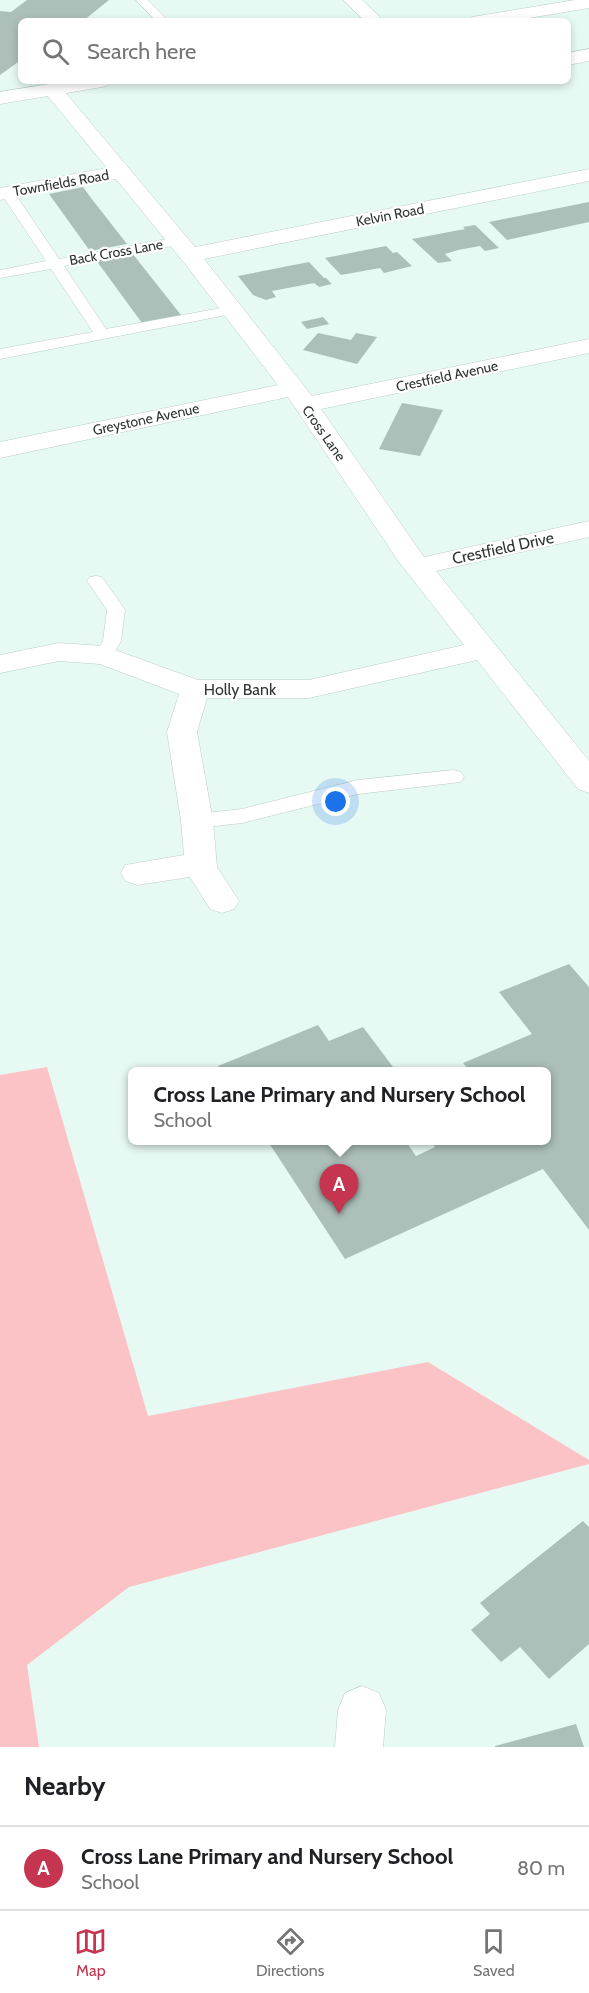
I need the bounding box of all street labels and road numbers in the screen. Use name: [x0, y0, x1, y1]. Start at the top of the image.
street label: Townfields Road: [12, 166, 110, 200]
street label: Kelvin Road: [354, 200, 426, 230]
street label: Back Cross Lane: [68, 235, 164, 269]
street label: Crestfield Avenue: [394, 356, 500, 396]
street label: Greystone Avenue: [91, 399, 201, 439]
street label: Cross Lane: [298, 402, 350, 464]
street label: Crestfield Drive: [450, 528, 556, 568]
street label: Holly Bank: [204, 680, 277, 699]

